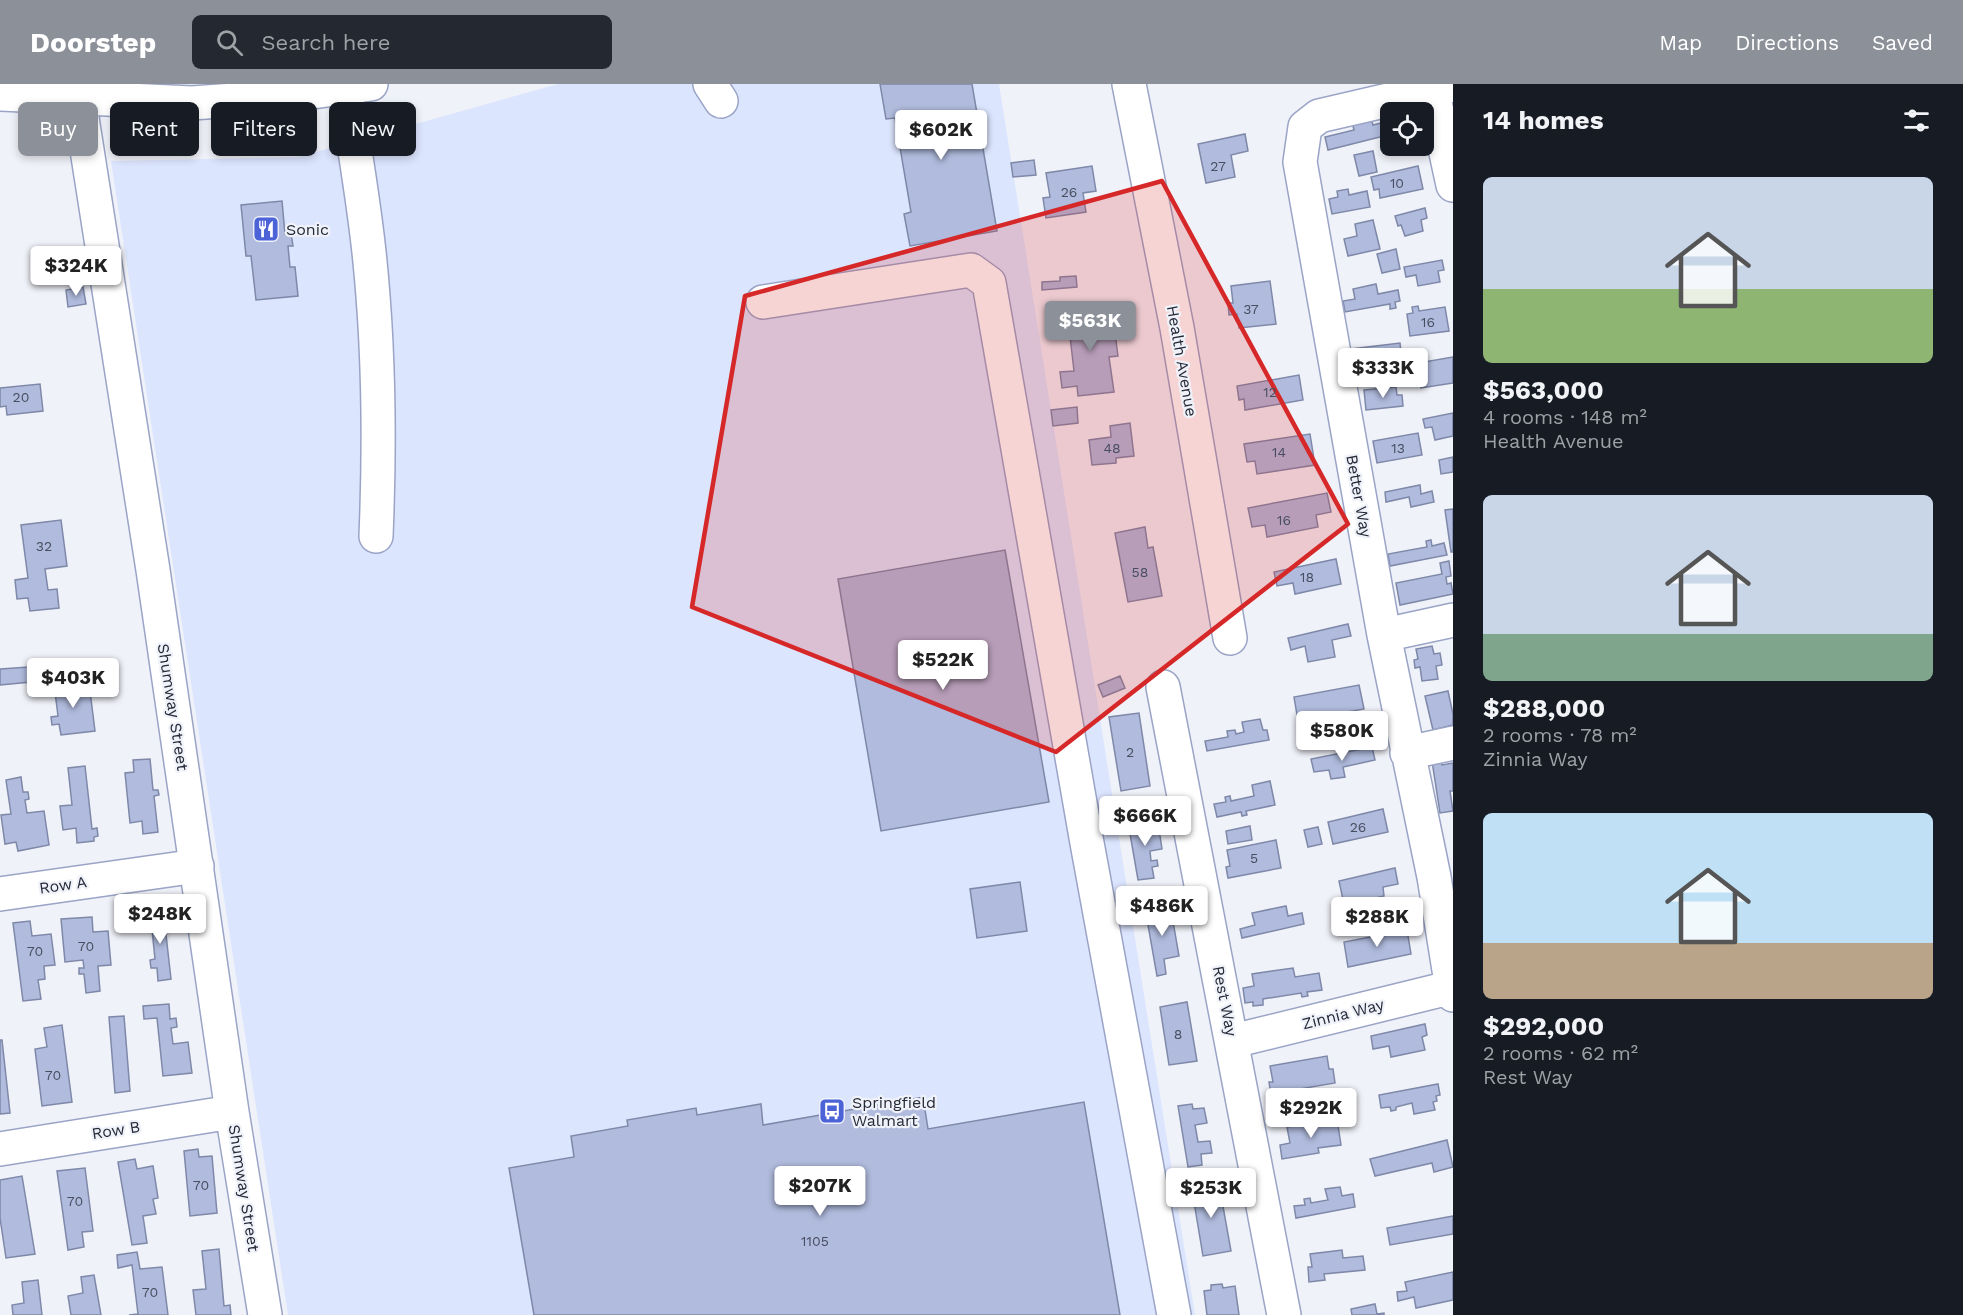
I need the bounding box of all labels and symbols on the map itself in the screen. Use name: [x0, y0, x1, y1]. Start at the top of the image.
pin: $602K: [899, 110, 983, 161]
house number: 27: [1210, 158, 1226, 174]
house number: 10: [1390, 175, 1404, 191]
house number: 26: [1061, 184, 1077, 200]
restaurant icon: Sonic: [251, 214, 281, 244]
place label: Sonic: [286, 220, 329, 239]
pin: $324K: [34, 246, 118, 297]
pin: $563K: [1048, 301, 1132, 352]
house number: 37: [1243, 301, 1259, 317]
street label: Health Avenue: [1163, 304, 1201, 418]
house number: 16: [1421, 314, 1435, 330]
pin: $333K: [1341, 348, 1425, 399]
house number: 12: [1263, 384, 1277, 400]
house number: 20: [13, 389, 29, 405]
house number: 48: [1103, 440, 1121, 456]
house number: 13: [1391, 440, 1405, 456]
house number: 14: [1272, 444, 1286, 460]
street label: Better Way: [1342, 453, 1376, 540]
house number: 16: [1277, 512, 1291, 528]
house number: 32: [36, 538, 52, 554]
house number: 58: [1132, 564, 1148, 580]
house number: 18: [1300, 569, 1314, 585]
pin: $522K: [901, 640, 985, 691]
street label: Shumway Street: [154, 642, 192, 772]
pin: $403K: [31, 658, 115, 709]
pin: $580K: [1300, 711, 1384, 762]
house number: 2: [1126, 744, 1134, 760]
pin: $666K: [1103, 796, 1187, 847]
house number: 26: [1350, 819, 1366, 835]
house number: 5: [1250, 850, 1258, 866]
street label: Row A: [38, 872, 89, 898]
pin: $486K: [1120, 886, 1204, 937]
pin: $248K: [118, 894, 202, 945]
pin: $288K: [1335, 897, 1419, 948]
house number: 70: [78, 938, 94, 954]
house number: 70: [27, 943, 43, 959]
street label: Rest Way: [1209, 964, 1241, 1039]
street label: Zinnia Way: [1300, 994, 1387, 1033]
house number: 8: [1174, 1026, 1182, 1042]
house number: 70: [45, 1067, 61, 1083]
pin: $292K: [1269, 1088, 1353, 1139]
place label: Springfield Walmart: [852, 1093, 936, 1130]
bus stop icon: Springfield Walmart: [817, 1096, 847, 1126]
street label: Row B: [90, 1117, 142, 1143]
street label: Shumway Street: [225, 1123, 263, 1253]
pin: $207K: [778, 1166, 862, 1217]
pin: $253K: [1169, 1168, 1253, 1219]
house number: 70: [193, 1177, 209, 1193]
house number: 70: [67, 1193, 83, 1209]
house number: 1105: [801, 1233, 829, 1249]
house number: 70: [142, 1284, 158, 1300]

